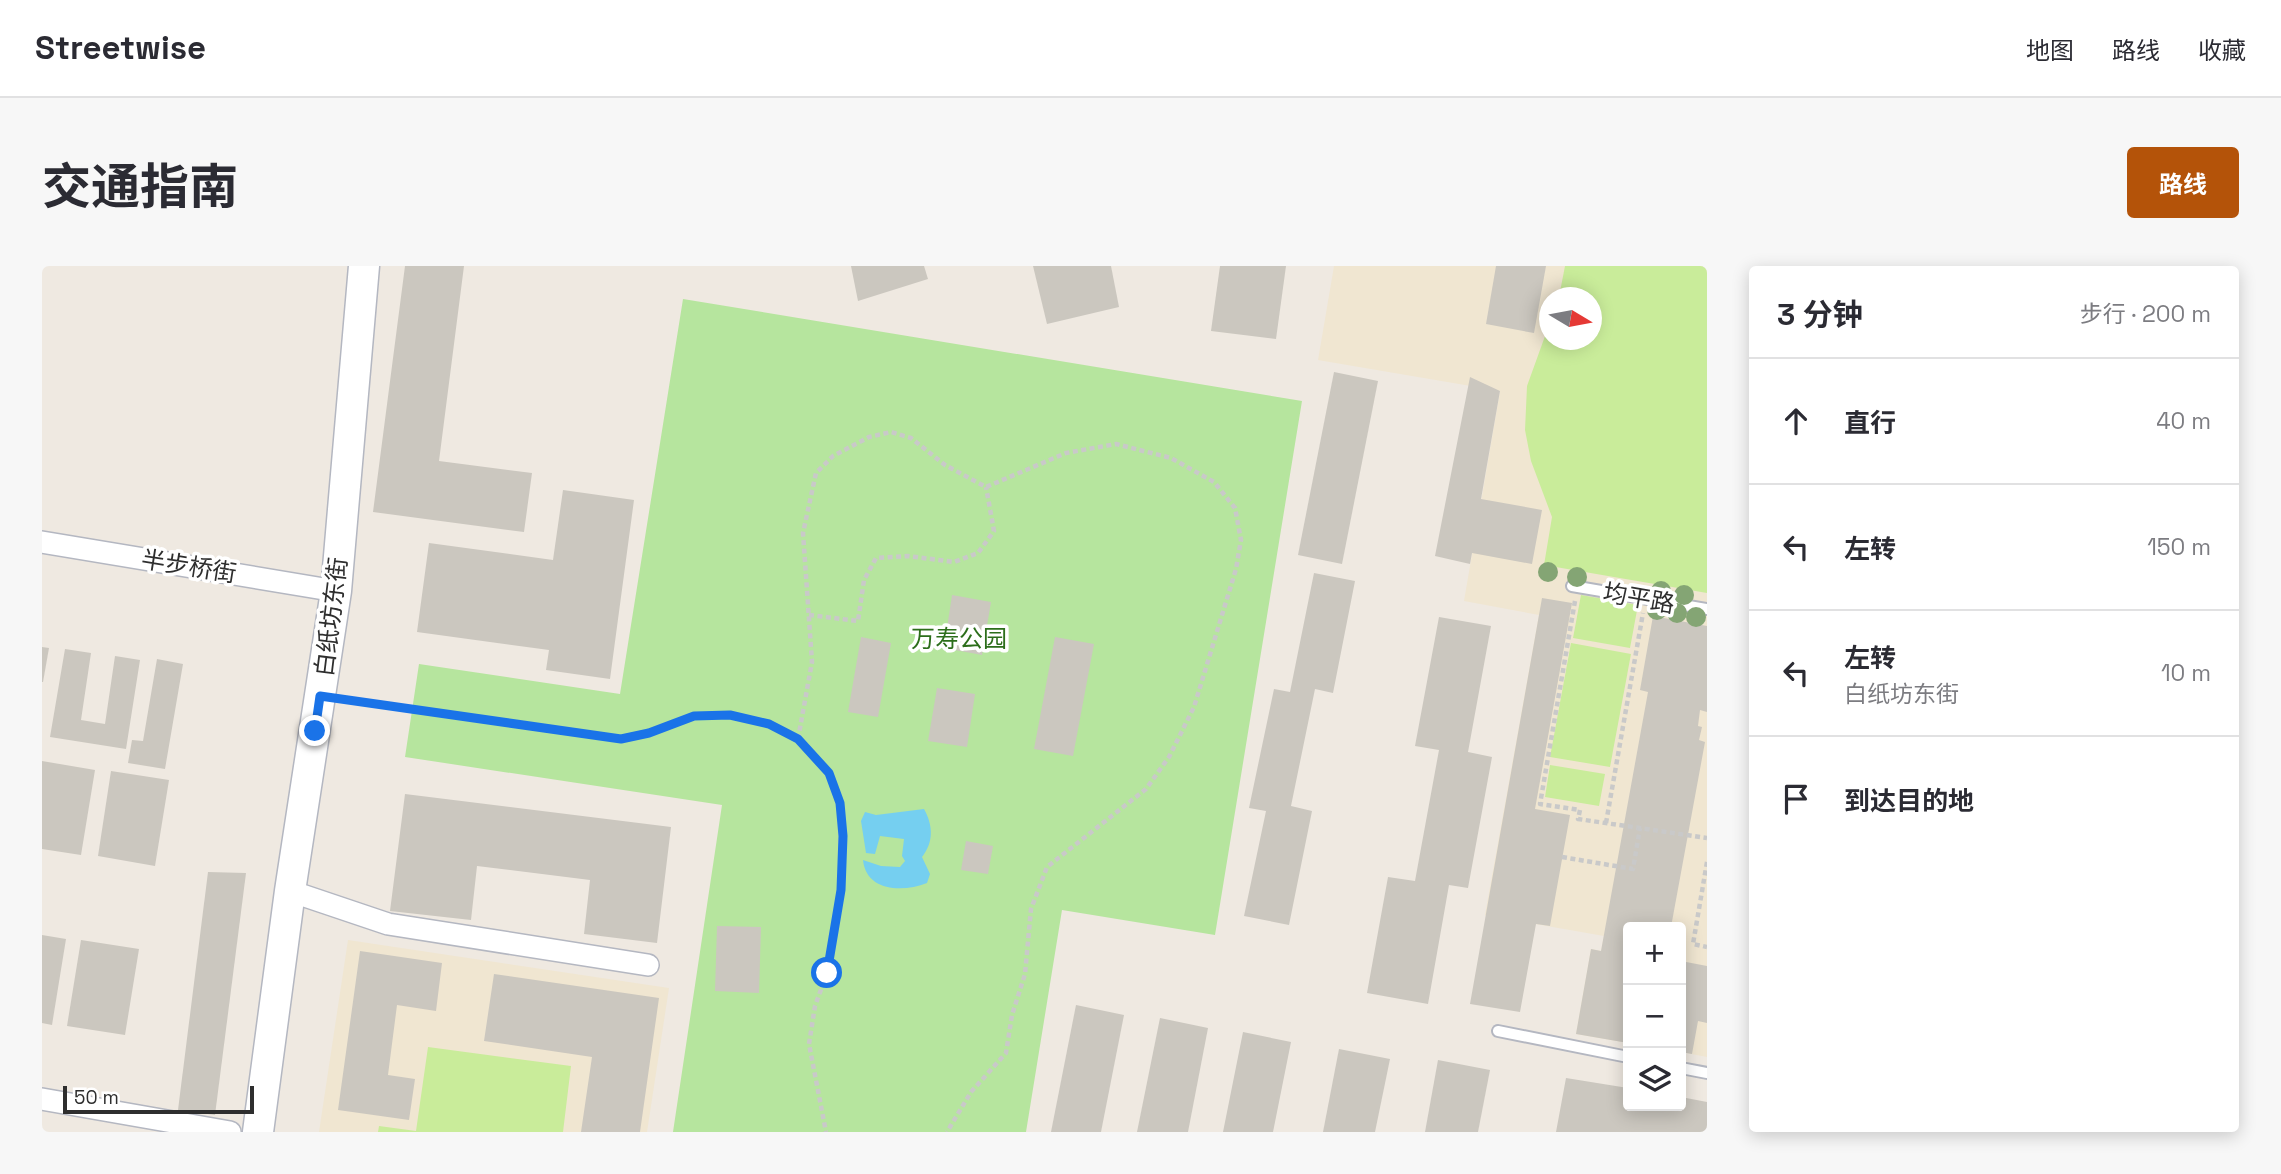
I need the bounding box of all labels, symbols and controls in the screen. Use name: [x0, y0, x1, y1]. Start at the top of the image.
text: Streetwise: [35, 27, 206, 69]
text: 地图: [2026, 35, 2074, 66]
text: 路线: [2112, 35, 2160, 66]
text: 收藏: [2198, 35, 2246, 66]
button: 路线: [2127, 147, 2239, 218]
text: 交通指南: [42, 156, 238, 218]
north arrow: [1539, 287, 1602, 350]
text: 3 分钟: [1777, 295, 1863, 334]
text: 步行 · 200 m: [2080, 299, 2211, 329]
icon: ahead: [1777, 402, 1815, 440]
text: 直行: [1844, 406, 1896, 440]
text: 40 m: [2156, 406, 2211, 436]
icon: left: [1777, 528, 1815, 566]
text: 左转: [1844, 532, 1896, 566]
text: 150 m: [2147, 532, 2211, 562]
street label: 半步桥街: [139, 543, 239, 589]
street label: 白纸坊东街: [308, 556, 354, 678]
street label: 均平路: [1601, 576, 1677, 620]
park label: 万寿公园: [911, 623, 1007, 654]
text: 左转: [1844, 641, 1896, 675]
icon: left: [1777, 654, 1815, 692]
text: 10 m: [2161, 658, 2211, 688]
text: 白纸坊东街: [1844, 679, 1959, 709]
route end: [299, 715, 330, 746]
icon: arrive: [1777, 780, 1815, 818]
text: 到达目的地: [1844, 784, 1974, 818]
map controls: [1623, 922, 1686, 1111]
button: +: [1623, 922, 1686, 985]
route start: [811, 957, 842, 988]
button: −: [1623, 985, 1686, 1048]
button: layers: [1623, 1048, 1686, 1111]
scale bar: [63, 1083, 254, 1115]
text: 50 m: [74, 1085, 119, 1110]

